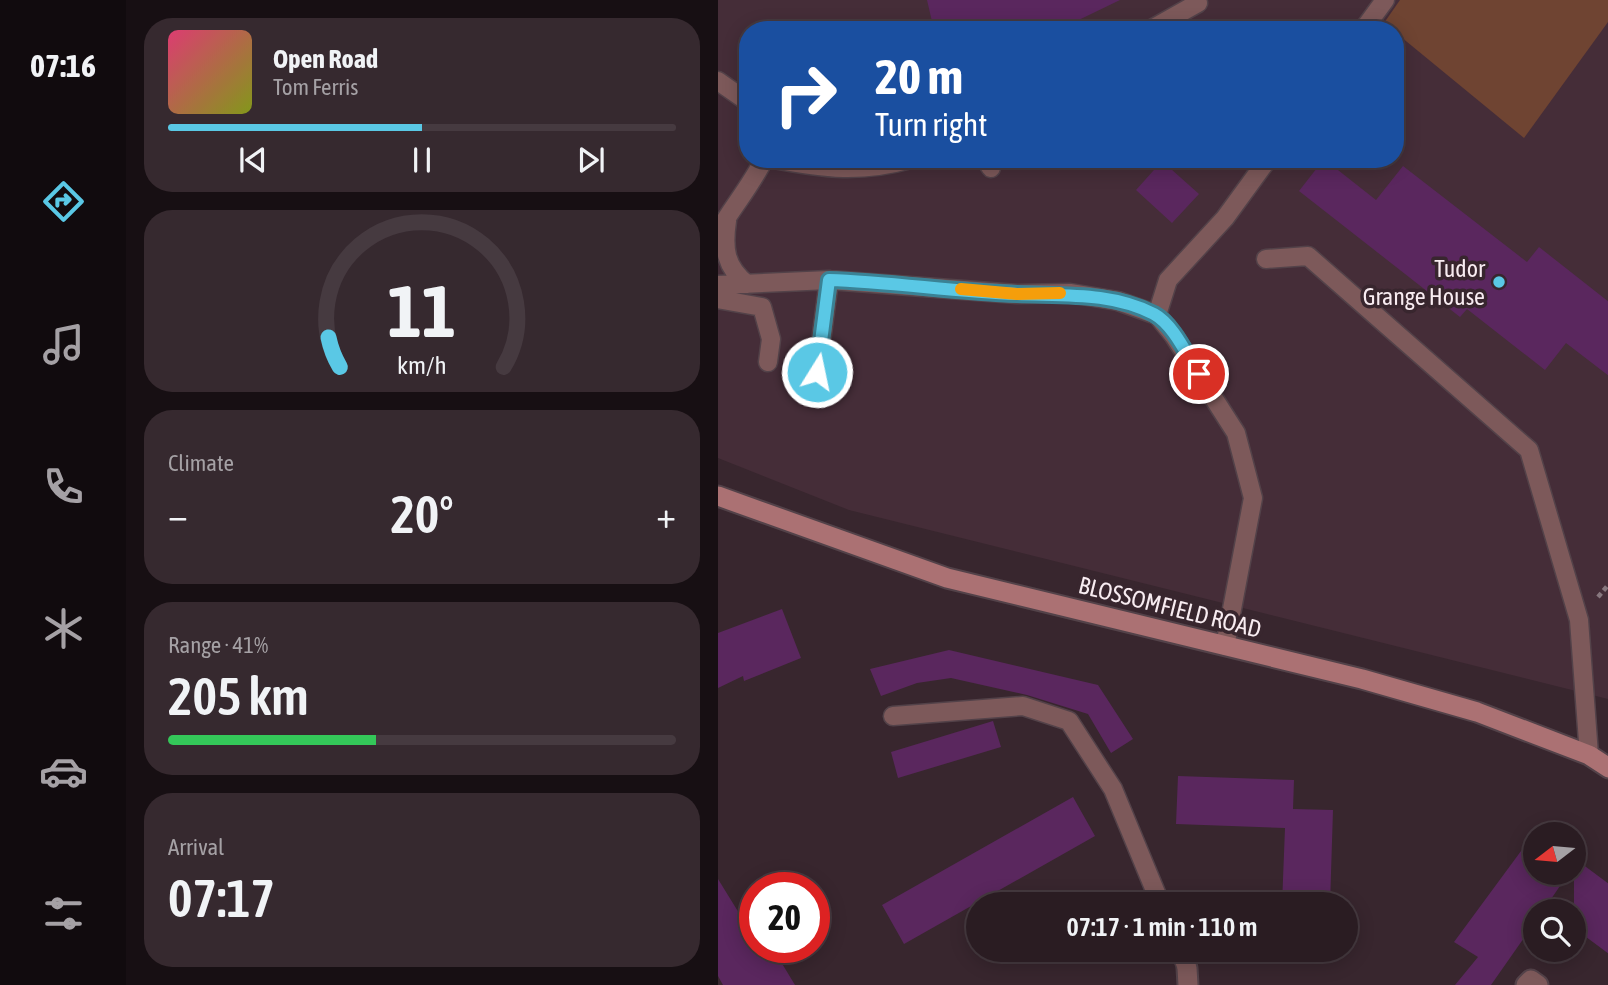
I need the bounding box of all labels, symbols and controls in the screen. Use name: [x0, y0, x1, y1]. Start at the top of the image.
text: Open Road: [273, 44, 378, 74]
text: 07:16: [30, 47, 96, 84]
text: 20 m: [875, 48, 963, 104]
icon: right: [760, 49, 851, 140]
text: Tom Ferris: [273, 74, 358, 100]
text: Turn right: [875, 106, 988, 143]
icon: previous: [234, 141, 272, 179]
icon: pause: [403, 141, 441, 179]
icon: next: [572, 141, 610, 179]
icon: directions: [39, 177, 88, 226]
place label: Tudor Grange House: [1363, 255, 1486, 310]
text: 11: [388, 269, 456, 352]
marker: Tudor Grange House: [1491, 274, 1507, 290]
icon: music: [39, 320, 88, 369]
position arrow: [780, 335, 854, 409]
pin: [1169, 344, 1229, 404]
text: km/h: [397, 351, 447, 379]
icon: arrive: [1180, 355, 1218, 393]
text: Climate: [168, 450, 234, 476]
icon: phone: [39, 462, 88, 511]
text: 20°: [390, 484, 454, 544]
text: −: [168, 493, 188, 536]
text: +: [656, 493, 676, 536]
street label: BLOSSOMFIELD ROAD: [1076, 571, 1264, 643]
icon: climate: [39, 604, 88, 653]
text: Range · 41%: [168, 632, 268, 658]
text: 205 km: [168, 666, 309, 726]
icon: car: [39, 747, 88, 796]
north arrow: [1523, 822, 1586, 886]
map controls: [1523, 822, 1586, 962]
text: Arrival: [168, 834, 224, 860]
text: 07:17: [168, 868, 275, 928]
speed limit sign: 20: [739, 872, 830, 963]
icon: filters: [39, 889, 88, 938]
button: search: [1523, 899, 1586, 962]
text: 07:17 · 1 min · 110 m: [1067, 912, 1257, 942]

